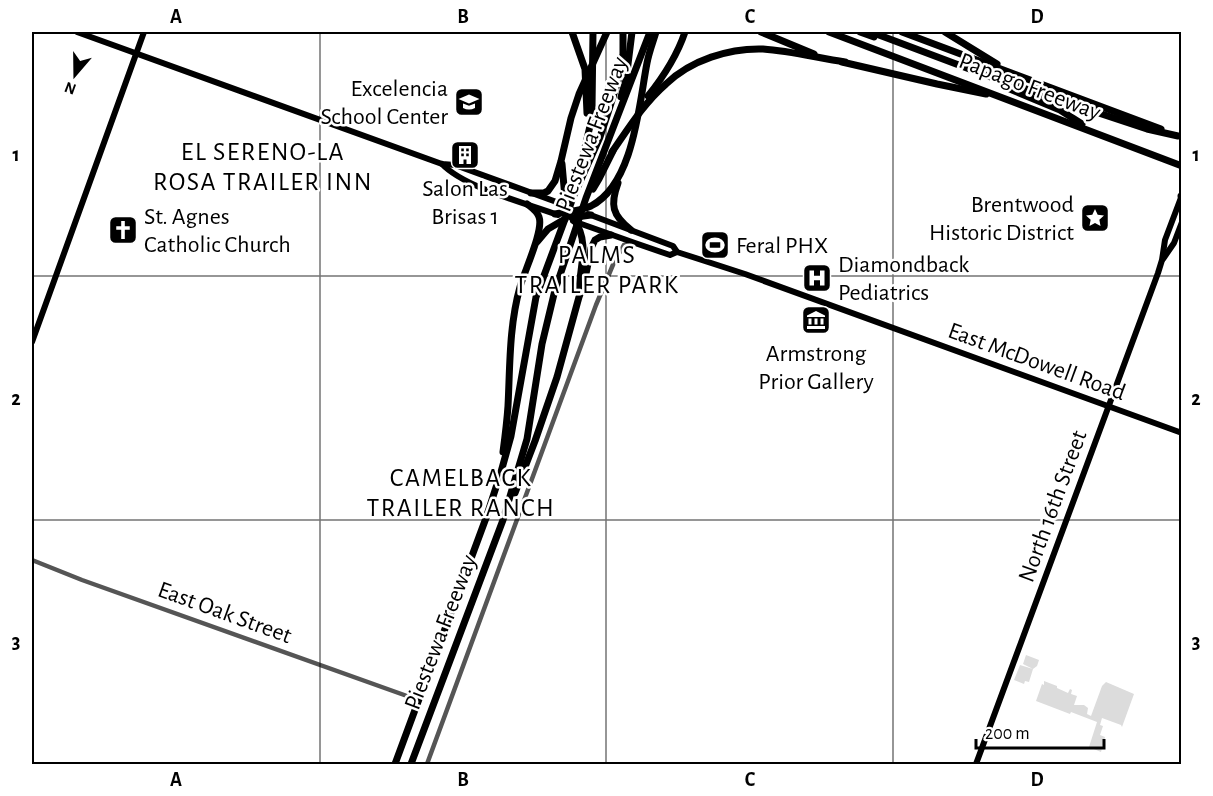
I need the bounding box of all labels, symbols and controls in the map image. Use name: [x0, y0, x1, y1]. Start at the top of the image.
text: A: [170, 7, 182, 27]
text: B: [457, 7, 469, 27]
text: C: [745, 7, 756, 27]
text: D: [1030, 7, 1044, 27]
north arrow: [45, 45, 105, 105]
street label: Papago Freeway: [955, 49, 1104, 125]
street label: Piestewa Freeway: [551, 54, 632, 215]
place label: Excelencia School Center: [320, 77, 448, 129]
text: N: [62, 79, 78, 98]
school or university icon: Excelencia School Center: [453, 86, 485, 118]
district label: EL SERENO-LA ROSA TRAILER INN: [153, 139, 373, 195]
building icon: Salon Las Brisas 1: [449, 139, 481, 171]
text: 1: [12, 145, 20, 165]
text: 1: [1192, 145, 1200, 165]
place label: Salon Las Brisas 1: [422, 177, 508, 229]
place label: Brentwood Historic District: [929, 193, 1074, 245]
place icon: Brentwood Historic District: [1079, 202, 1111, 234]
place label: St. Agnes Catholic Church: [144, 205, 291, 257]
church icon: St. Agnes Catholic Church: [107, 214, 139, 246]
sports icon: Feral PHX: [699, 229, 731, 261]
place label: Feral PHX: [736, 234, 828, 258]
district label: PALMS TRAILER PARK: [514, 242, 680, 298]
place label: Diamondback Pediatrics: [838, 253, 969, 305]
hospital icon: Diamondback Pediatrics: [801, 262, 833, 294]
museum icon: Armstrong Prior Gallery: [800, 304, 832, 336]
street label: East McDowell Road: [945, 319, 1129, 405]
place label: Armstrong Prior Gallery: [758, 342, 874, 394]
text: 2: [11, 389, 21, 409]
text: 2: [1191, 389, 1201, 409]
street label: North 16th Street: [1014, 427, 1092, 585]
district label: CAMELBACK TRAILER RANCH: [367, 465, 555, 521]
street label: Piestewa Freeway: [400, 552, 481, 713]
street label: East Oak Street: [155, 578, 295, 648]
text: 3: [12, 632, 20, 652]
text: 3: [1192, 632, 1200, 652]
scale bar: [976, 712, 1104, 750]
text: 200 m: [985, 725, 1030, 743]
text: A: [170, 770, 182, 790]
text: B: [457, 770, 469, 790]
text: C: [745, 770, 756, 790]
text: D: [1030, 770, 1044, 790]

